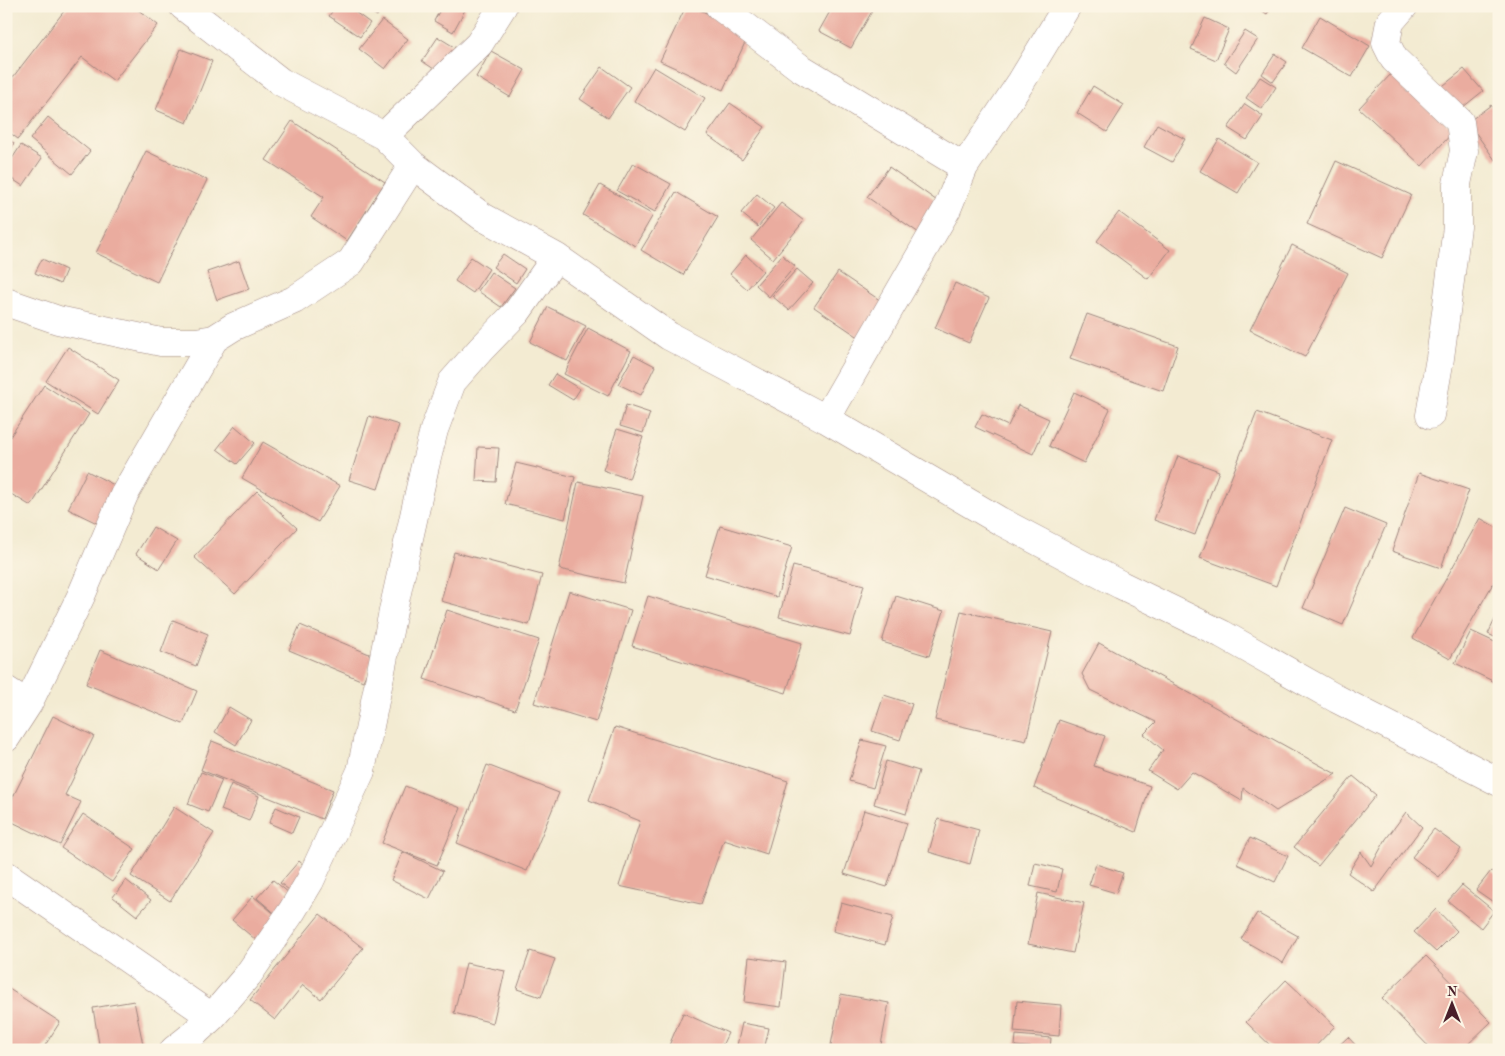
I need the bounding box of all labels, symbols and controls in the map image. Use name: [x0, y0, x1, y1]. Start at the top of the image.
north arrow: [1428, 978, 1478, 1028]
text: N: [1447, 985, 1458, 999]

